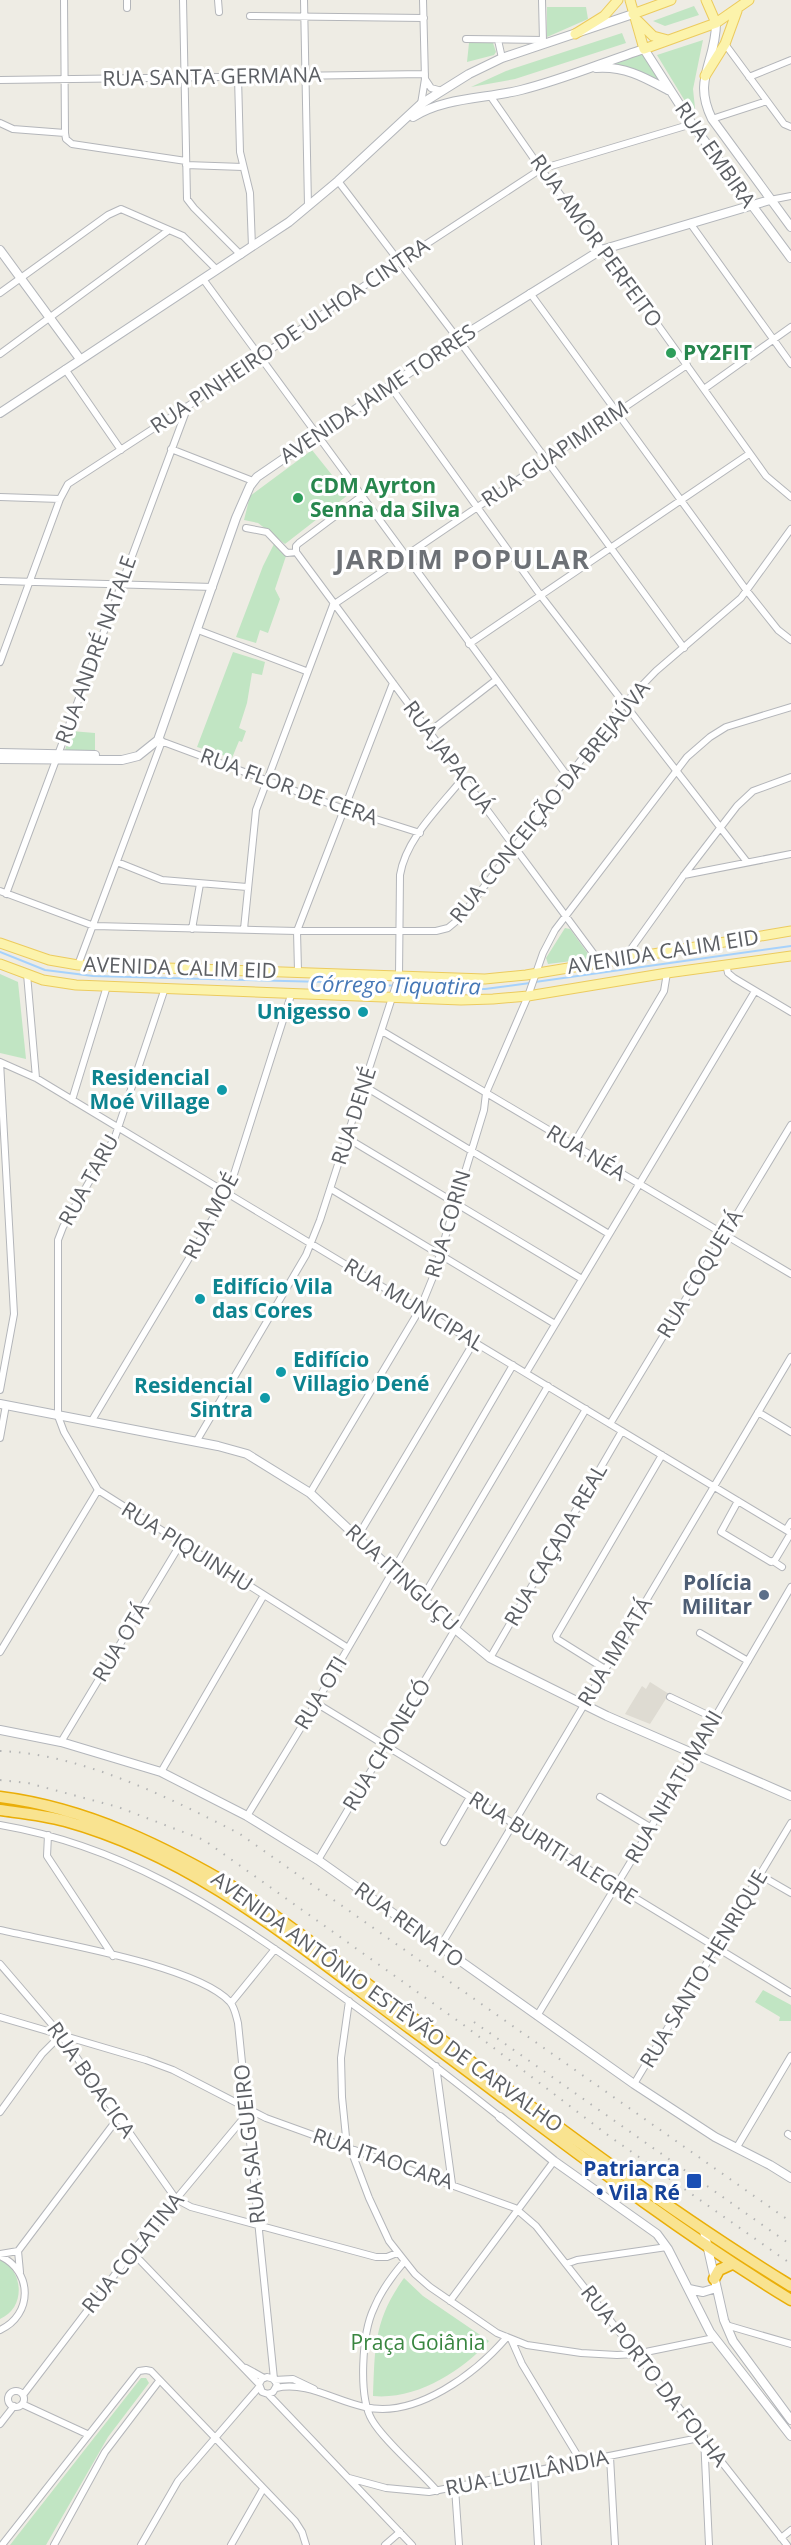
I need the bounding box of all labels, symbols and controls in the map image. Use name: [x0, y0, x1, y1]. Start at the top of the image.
street label: RUA SANTA GERMANA: [102, 60, 322, 92]
street label: RUA EMBIRA: [669, 96, 763, 214]
street label: RUA AMOR PERFEITO: [525, 148, 669, 333]
street label: RUA PINHEIRO DE ULHOA CINTRA: [144, 231, 435, 439]
street label: AVENIDA JAIME TORRES: [274, 317, 481, 469]
place label: PY2FIT: [683, 338, 752, 366]
marker: PY2FIT: [664, 346, 678, 360]
street label: RUA GUAPIMIRIM: [475, 394, 633, 513]
place label: CDM Ayrton Senna da Silva: [310, 471, 460, 523]
marker: CDM Ayrton Senna da Silva: [291, 491, 305, 505]
district label: JARDIM POPULAR: [333, 540, 591, 577]
street label: RUA ANDRÉ NATALE: [48, 552, 142, 747]
street label: RUA CONCEIÇÃO DA BREJAÚVA: [443, 674, 656, 928]
street label: RUA JAPACUÁ: [397, 695, 501, 819]
street label: RUA FLOR DE CERA: [197, 741, 383, 831]
street label: AVENIDA CALIM EID: [565, 922, 761, 980]
street label: AVENIDA CALIM EID: [83, 950, 277, 984]
water label: Córrego Tiquatira: [309, 968, 481, 1000]
place label: Unigesso: [257, 997, 351, 1025]
marker: Unigesso: [356, 1005, 370, 1019]
place label: Residencial Moé Village: [90, 1063, 210, 1115]
street label: RUA DENÉ: [324, 1063, 382, 1168]
marker: Residencial Moé Village: [215, 1083, 229, 1097]
street label: RUA NÉA: [542, 1118, 632, 1187]
street label: RUA TARU: [52, 1129, 125, 1230]
street label: RUA CORIN: [417, 1166, 477, 1281]
street label: RUA MOÉ: [176, 1168, 245, 1264]
street label: RUA COQUETÁ: [650, 1204, 749, 1343]
street label: RUA MUNICIPAL: [339, 1251, 490, 1357]
place label: Edifício Vila das Cores: [212, 1272, 333, 1324]
marker: Edifício Vila das Cores: [193, 1292, 207, 1306]
place label: Edifício Villagio Dené: [293, 1345, 429, 1397]
marker: Edifício Villagio Dené: [274, 1365, 288, 1379]
place label: Residencial Sintra: [134, 1371, 253, 1423]
marker: Residencial Sintra: [258, 1391, 272, 1405]
street label: RUA CAÇADA REAL: [497, 1458, 613, 1631]
street label: RUA PIQUINHU: [117, 1495, 258, 1598]
street label: RUA ITINGUÇU: [340, 1518, 465, 1637]
place label: Polícia Militar: [682, 1568, 752, 1620]
marker: Polícia Militar: [757, 1588, 771, 1602]
street label: RUA IMPATÁ: [571, 1591, 658, 1711]
street label: RUA OTÁ: [85, 1596, 155, 1686]
street label: RUA OTI: [287, 1651, 353, 1734]
street label: RUA CHONECÓ: [336, 1673, 437, 1816]
street label: RUA NHATUMANI: [618, 1705, 728, 1868]
street label: RUA BURITI ALEGRE: [464, 1784, 643, 1910]
street label: AVENIDA ANTÔNIO ESTÊVÃO DE CARVALHO: [206, 1864, 569, 2138]
street label: RUA SANTO HENRIQUE: [633, 1864, 773, 2073]
street label: RUA RENATO: [349, 1875, 470, 1973]
street label: RUA BOACICA: [41, 2016, 143, 2144]
street label: RUA SALGUEIRO: [227, 2063, 271, 2225]
street label: RUA ITAOCARA: [309, 2121, 458, 2195]
place label: Patriarca • Vila Ré: [583, 2154, 680, 2206]
marker: Patriarca • Vila Ré: [685, 2172, 703, 2190]
street label: RUA COLATINA: [75, 2186, 190, 2318]
street label: RUA PORTO DA FOLHA: [575, 2279, 735, 2472]
park label: Praça Goiânia: [351, 2328, 485, 2356]
street label: RUA LUZILÂNDIA: [443, 2442, 611, 2502]

